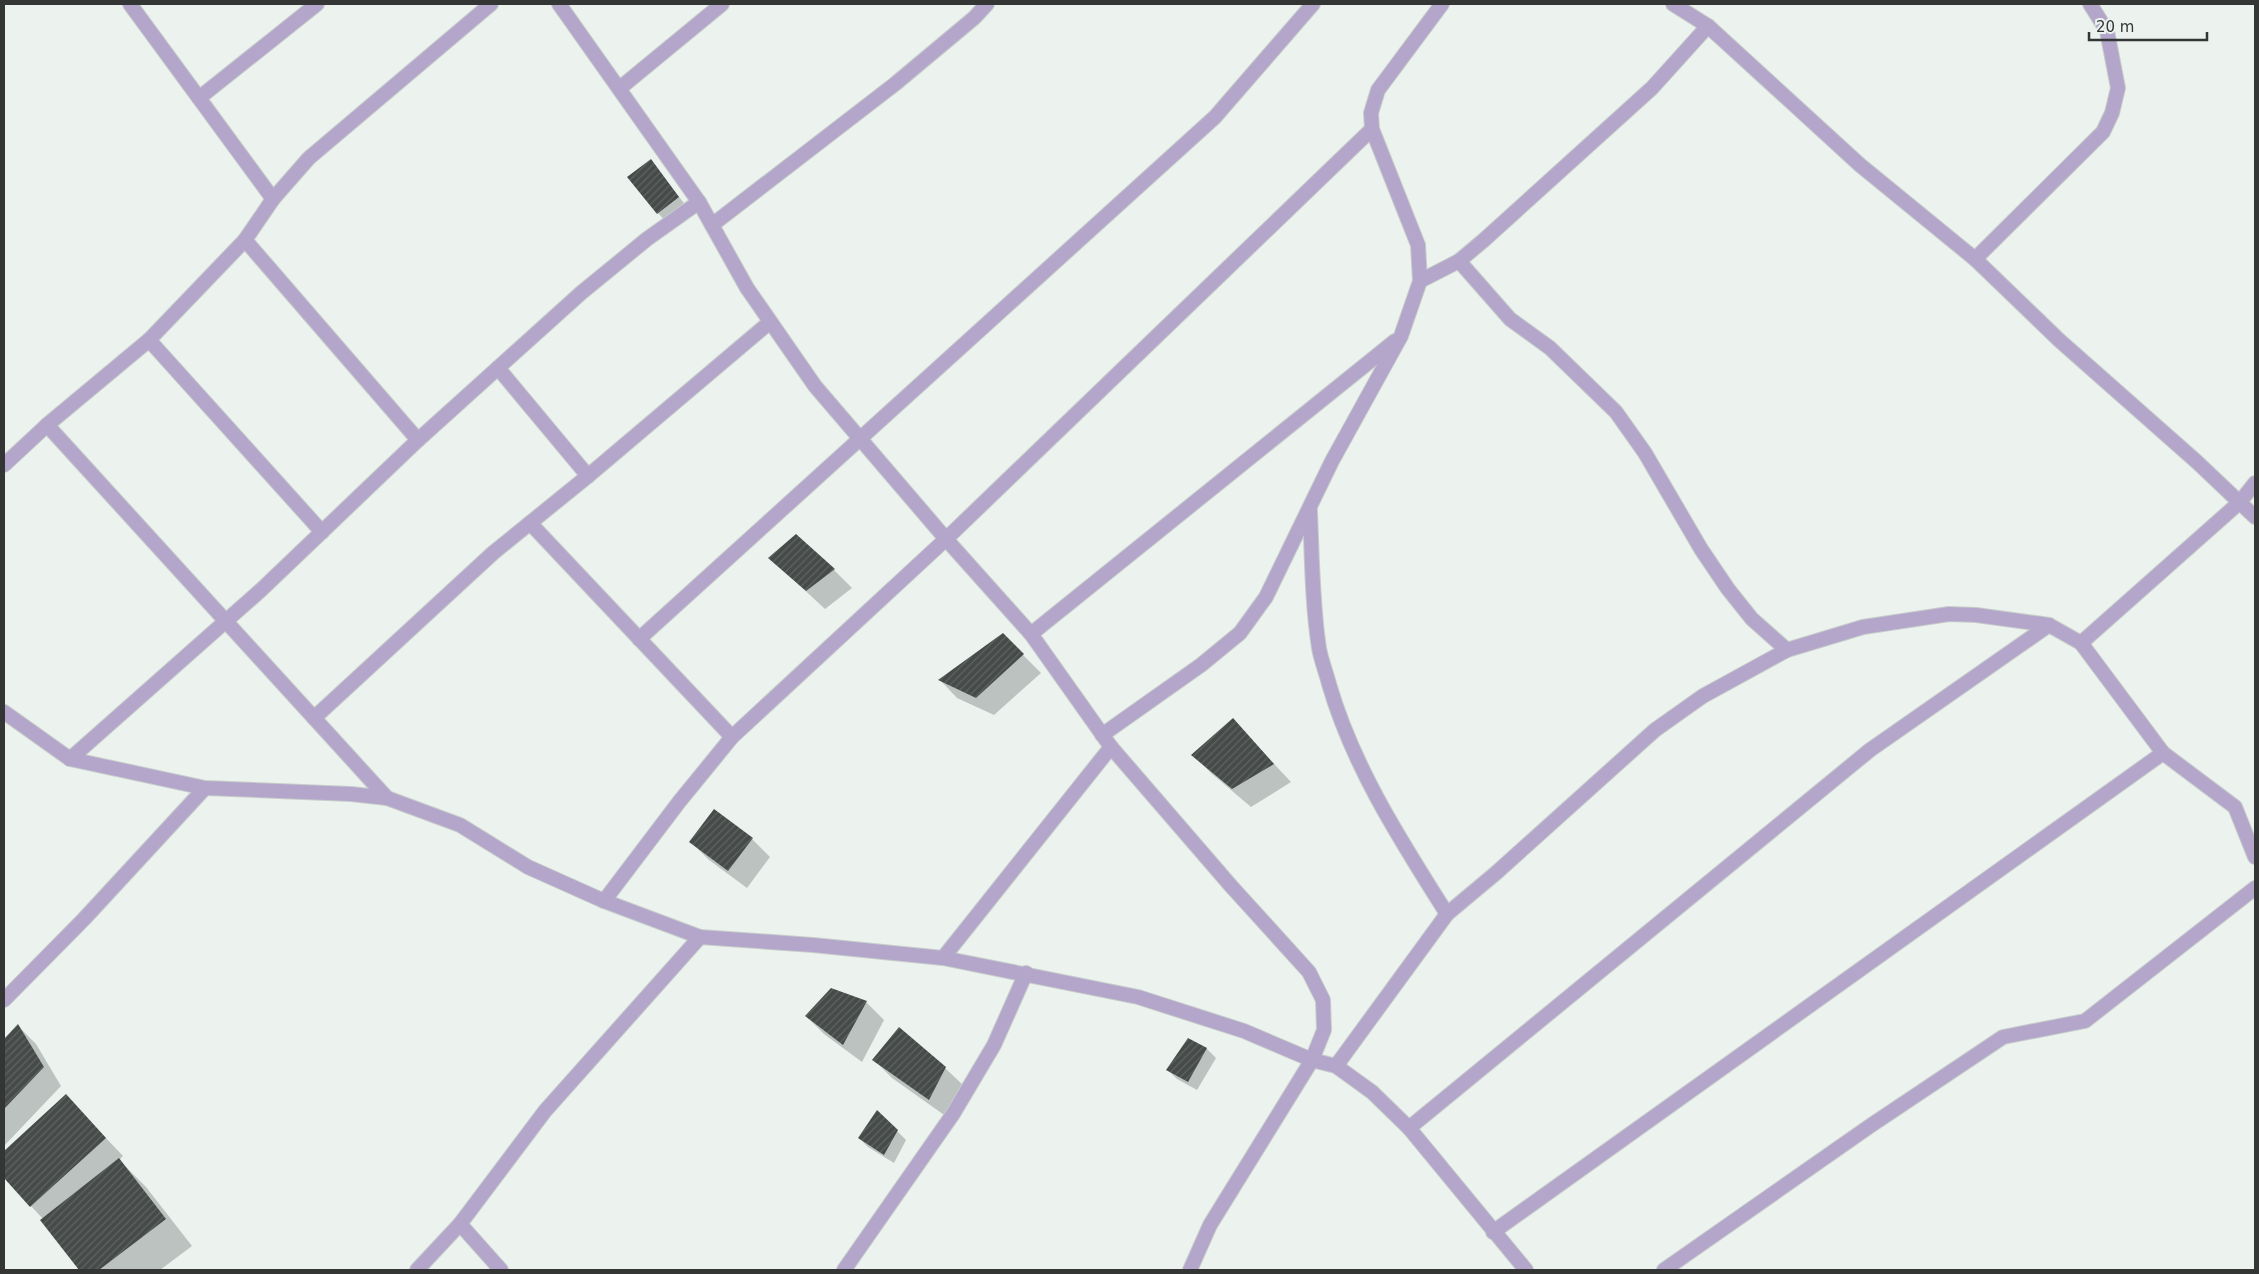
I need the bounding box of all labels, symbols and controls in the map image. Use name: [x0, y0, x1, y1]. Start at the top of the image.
scale bar: [2089, 10, 2206, 42]
text: 20 m: [2096, 18, 2134, 36]

